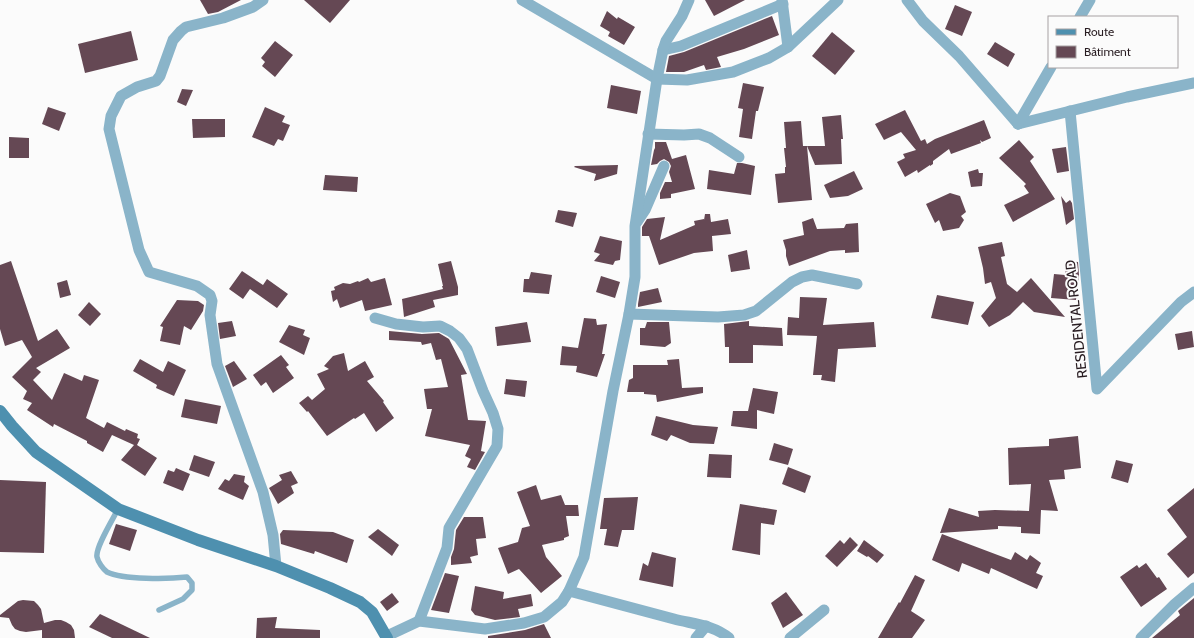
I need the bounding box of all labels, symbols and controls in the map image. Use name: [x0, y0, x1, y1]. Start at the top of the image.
legend: [1048, 16, 1178, 68]
text: Route: [1084, 24, 1114, 39]
text: Bâtiment: [1084, 44, 1131, 59]
street label: RESIDENTAL ROAD: [1061, 259, 1091, 379]

